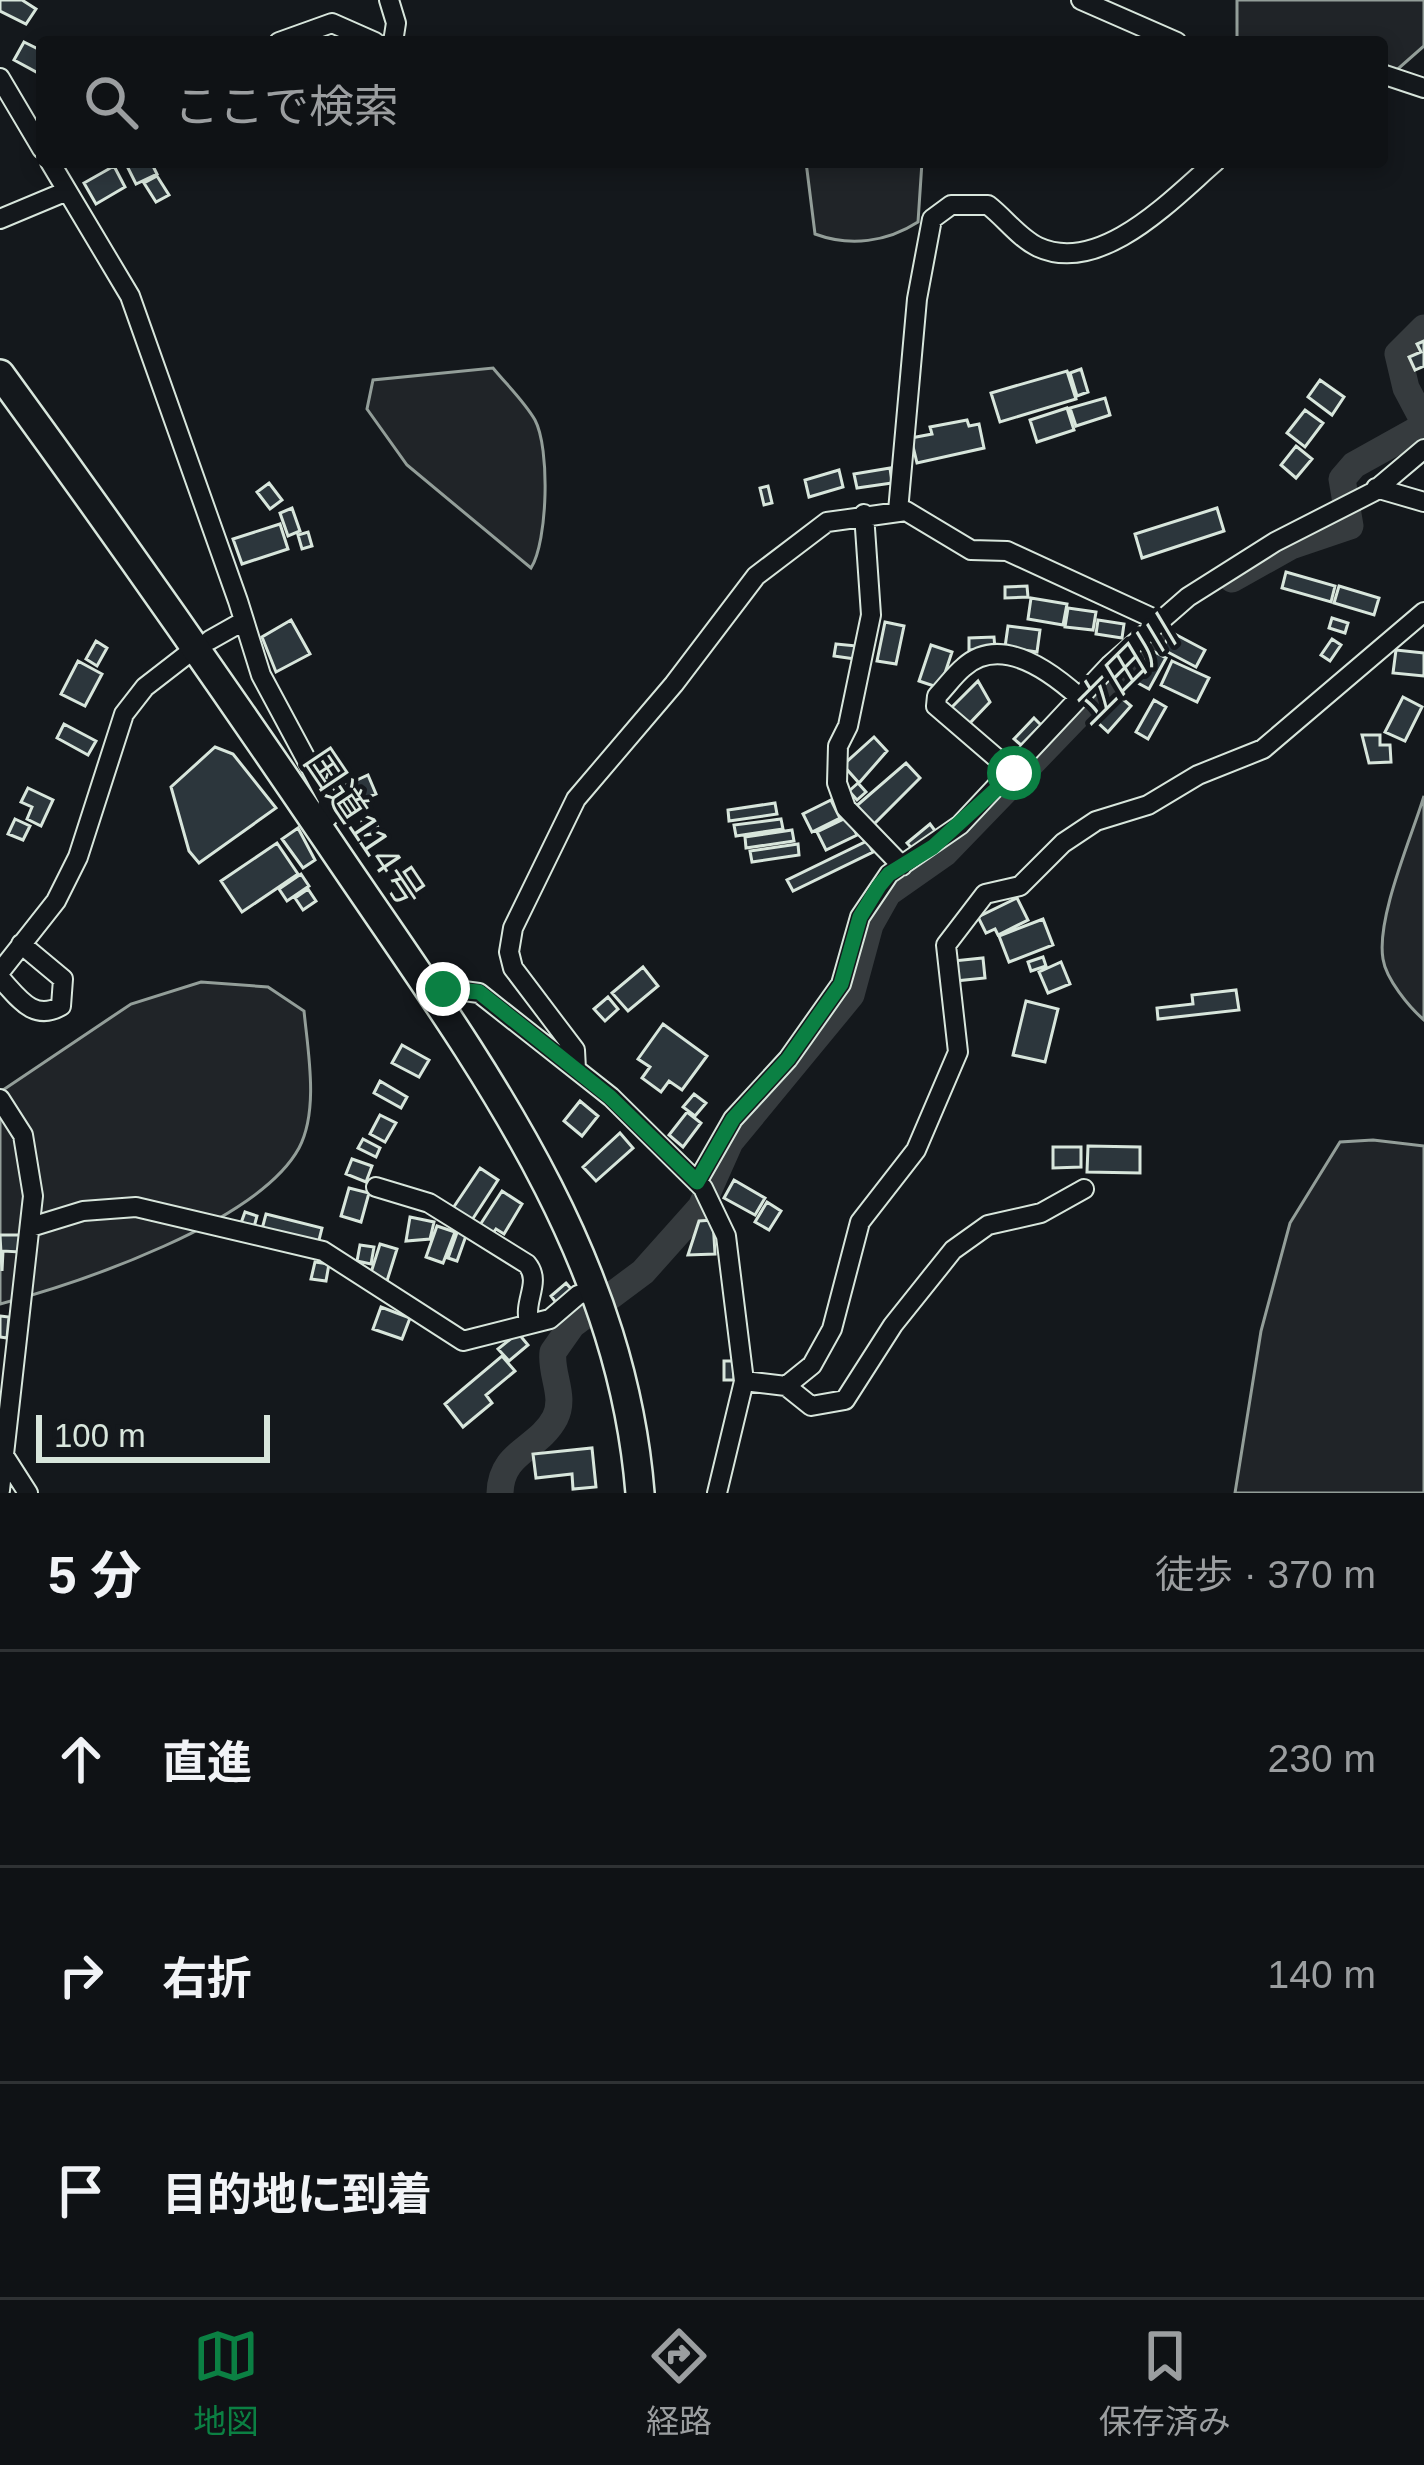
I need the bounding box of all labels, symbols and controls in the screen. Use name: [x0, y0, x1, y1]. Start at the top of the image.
search box: [36, 36, 1388, 168]
icon: search: [78, 69, 144, 135]
text: ここで検索: [174, 81, 399, 132]
water label: 立田川: [1062, 607, 1187, 733]
street label: 国道114号: [297, 741, 433, 914]
route start: [987, 746, 1041, 800]
route end: [416, 962, 470, 1016]
scale bar: [36, 1409, 270, 1462]
text: 100 m: [54, 1417, 146, 1454]
text: 5 分: [48, 1547, 142, 1604]
text: 徒歩 · 370 m: [1155, 1553, 1376, 1596]
icon: ahead: [48, 1726, 114, 1792]
text: 直進: [162, 1737, 252, 1788]
text: 230 m: [1268, 1737, 1376, 1780]
icon: right: [48, 1942, 114, 2008]
text: 右折: [162, 1953, 252, 2004]
text: 140 m: [1268, 1953, 1376, 1996]
icon: arrive: [48, 2158, 114, 2224]
text: 目的地に到着: [162, 2169, 432, 2220]
tab: 地図: [193, 2323, 259, 2443]
tab: 経路: [646, 2323, 712, 2443]
tab: 保存済み: [1099, 2323, 1231, 2443]

